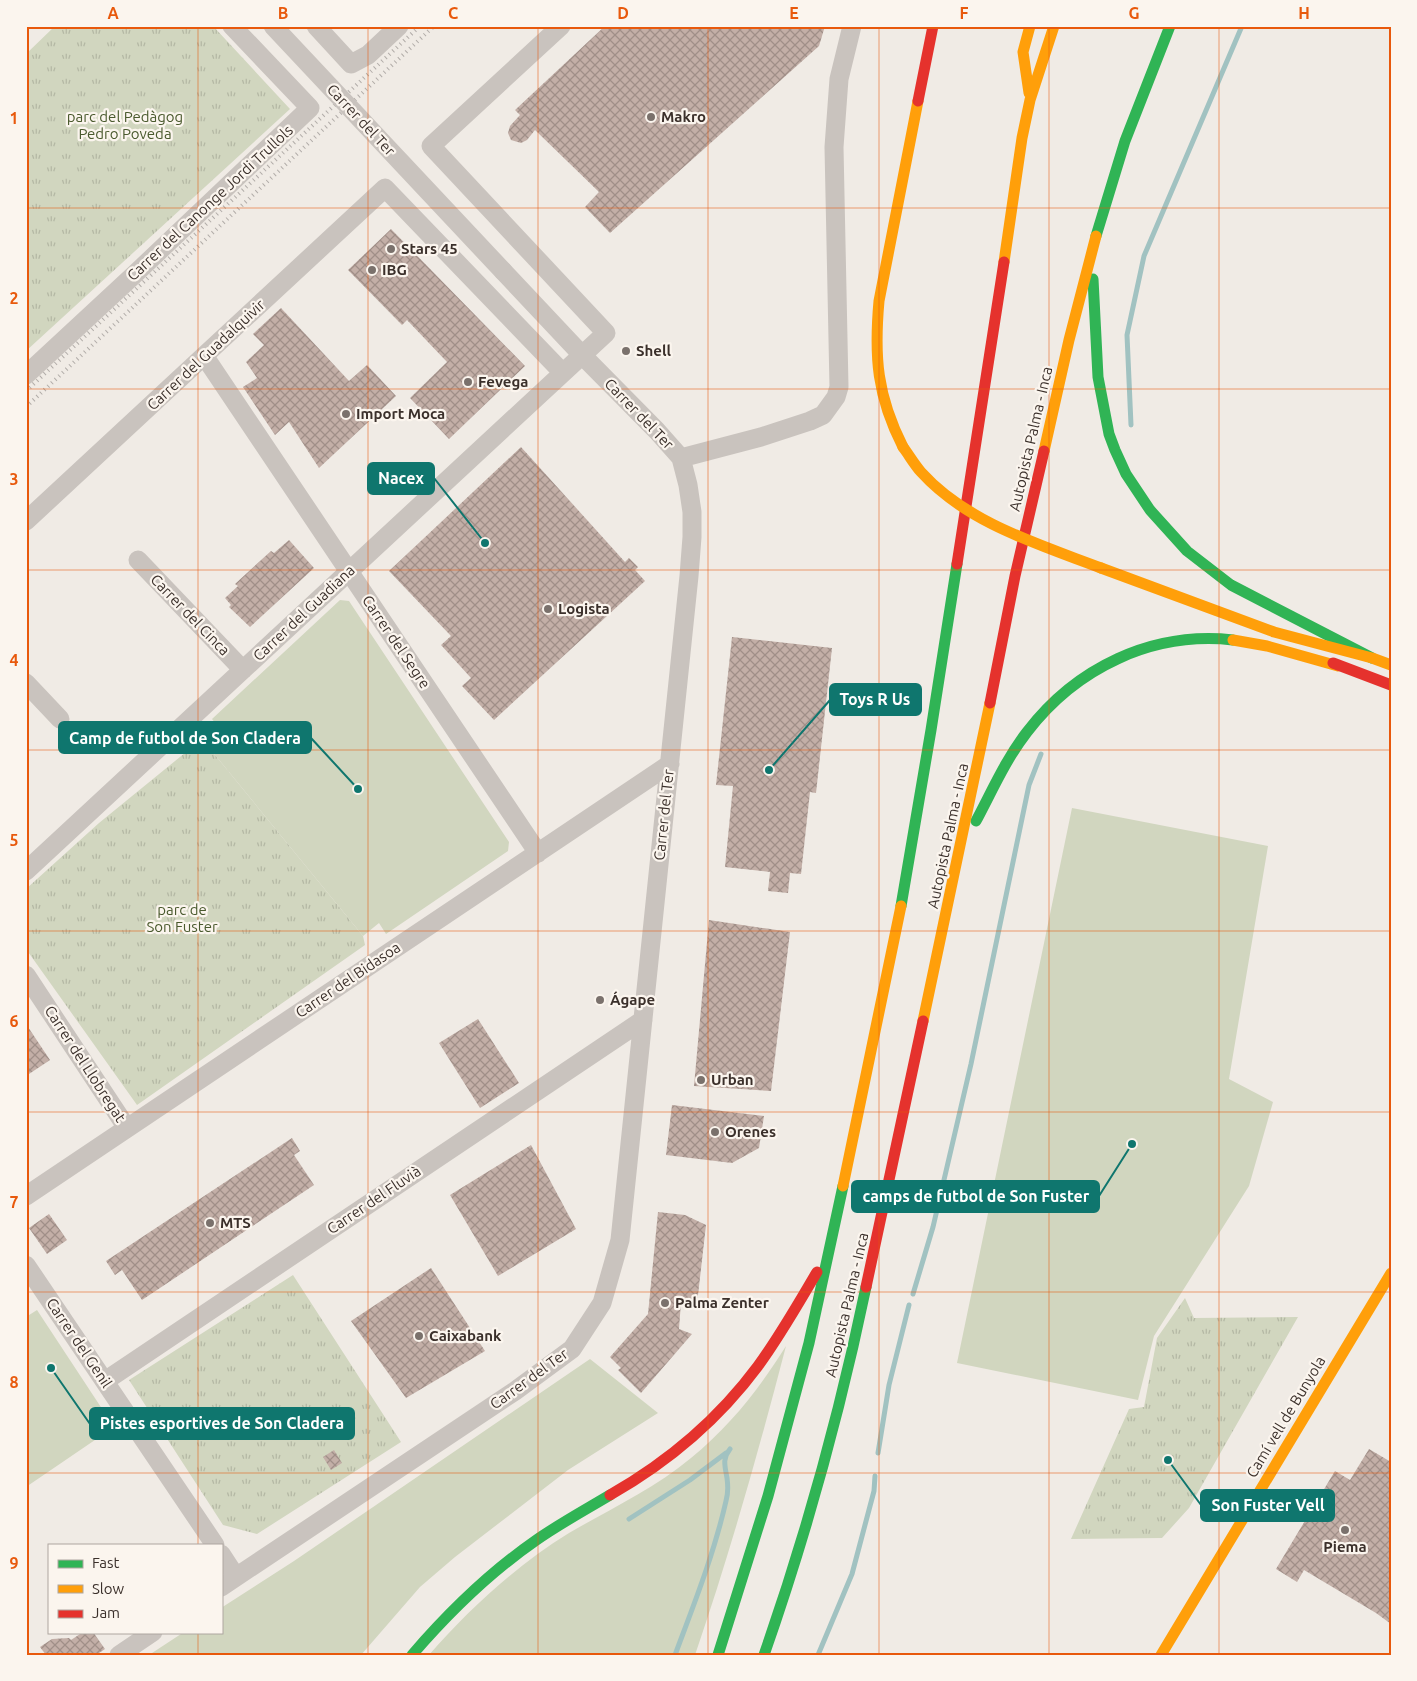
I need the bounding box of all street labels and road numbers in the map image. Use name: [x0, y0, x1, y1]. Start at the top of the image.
street label: Carrer del Ter: [324, 80, 399, 159]
street label: Carrer del Canonge Jordi Trullols: [123, 121, 296, 284]
street label: Carrer del Guadalquivir: [143, 296, 268, 413]
street label: Autopista Palma - Inca: [1006, 365, 1055, 513]
street label: Carrer del Ter: [601, 375, 678, 453]
street label: Carrer del Guadiana: [249, 561, 358, 664]
street label: Carrer del Cinca: [147, 571, 233, 659]
street label: Carrer del Segre: [359, 592, 434, 692]
street label: Autopista Palma - Inca: [924, 762, 971, 910]
street label: Carrer del Ter: [650, 768, 677, 861]
street label: Carrer del Bidasoa: [292, 938, 403, 1021]
street label: Carrer del Llobregat: [41, 1002, 129, 1125]
street label: Carrer del Fluvià: [324, 1162, 424, 1237]
street label: Autopista Palma - Inca: [822, 1231, 871, 1379]
street label: Carrer del Genil: [43, 1295, 116, 1391]
street label: Carrer del Ter: [487, 1345, 571, 1412]
street label: Camí vell de Bunyola: [1243, 1353, 1329, 1480]

